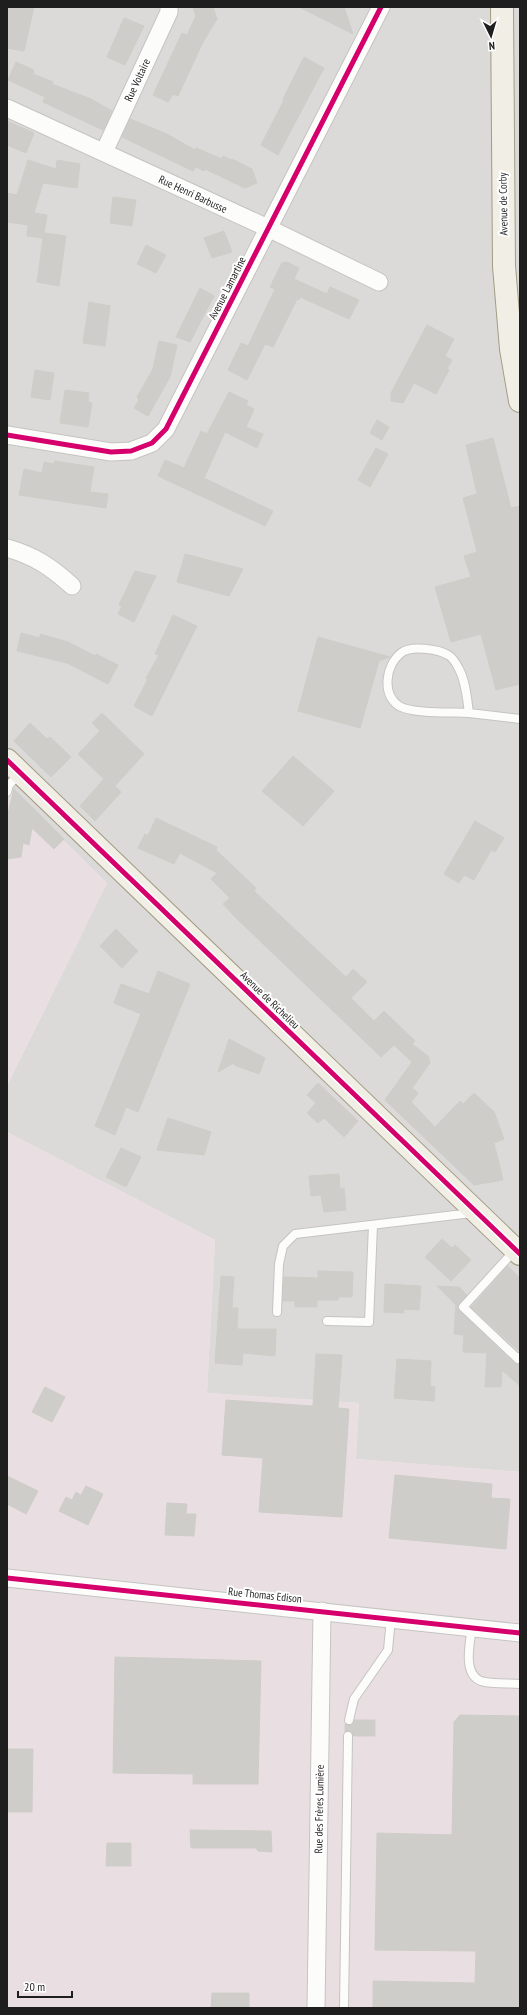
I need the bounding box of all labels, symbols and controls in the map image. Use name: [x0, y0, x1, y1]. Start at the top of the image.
north arrow: [471, 16, 511, 56]
text: N: [488, 39, 495, 53]
street label: Rue Voltaire: [121, 56, 153, 104]
street label: Avenue de Corby: [495, 171, 511, 236]
street label: Rue Henri Barbusse: [156, 172, 230, 216]
street label: Avenue Lamartine: [205, 254, 249, 322]
street label: Avenue de Richelieu: [237, 968, 303, 1032]
street label: Rue Thomas Edison: [228, 1584, 303, 1606]
street label: Rue des Frères Lumière: [311, 1764, 327, 1854]
scale bar: [18, 1973, 72, 1999]
text: 20 m: [24, 1979, 45, 1994]

